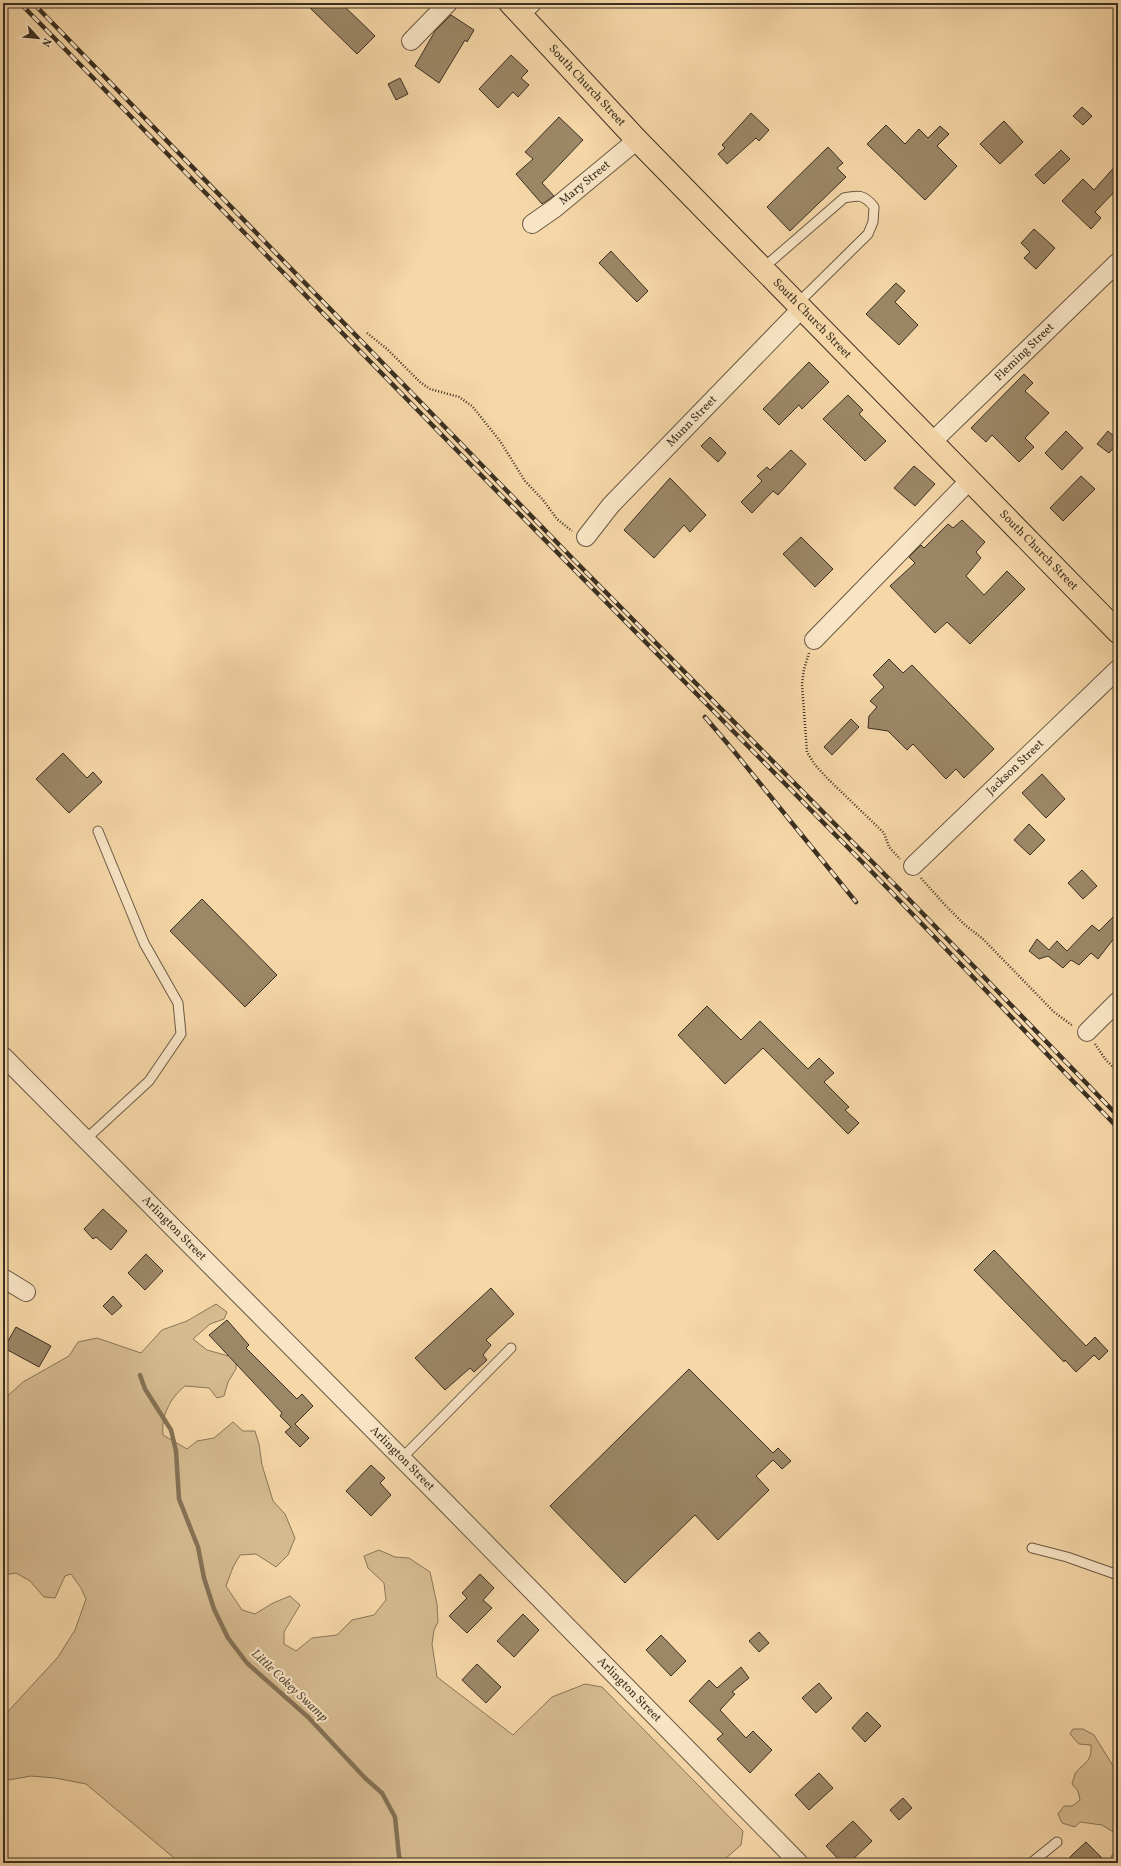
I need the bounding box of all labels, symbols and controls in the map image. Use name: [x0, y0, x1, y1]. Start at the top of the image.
north arrow: [18, 18, 58, 58]
text: N: [37, 35, 54, 49]
street label: South Church Street: [545, 41, 629, 130]
street label: Mary Street: [556, 157, 614, 209]
street label: South Church Street: [769, 275, 855, 363]
street label: Fleming Street: [991, 320, 1058, 385]
street label: Munn Street: [663, 392, 721, 451]
street label: South Church Street: [995, 507, 1081, 594]
street label: Jackson Street: [983, 736, 1048, 799]
street label: Arlington Street: [138, 1193, 210, 1265]
street label: Arlington Street: [366, 1423, 438, 1495]
water label: Little Cokey Swamp: [247, 1646, 331, 1726]
street label: Arlington Street: [594, 1654, 665, 1726]

